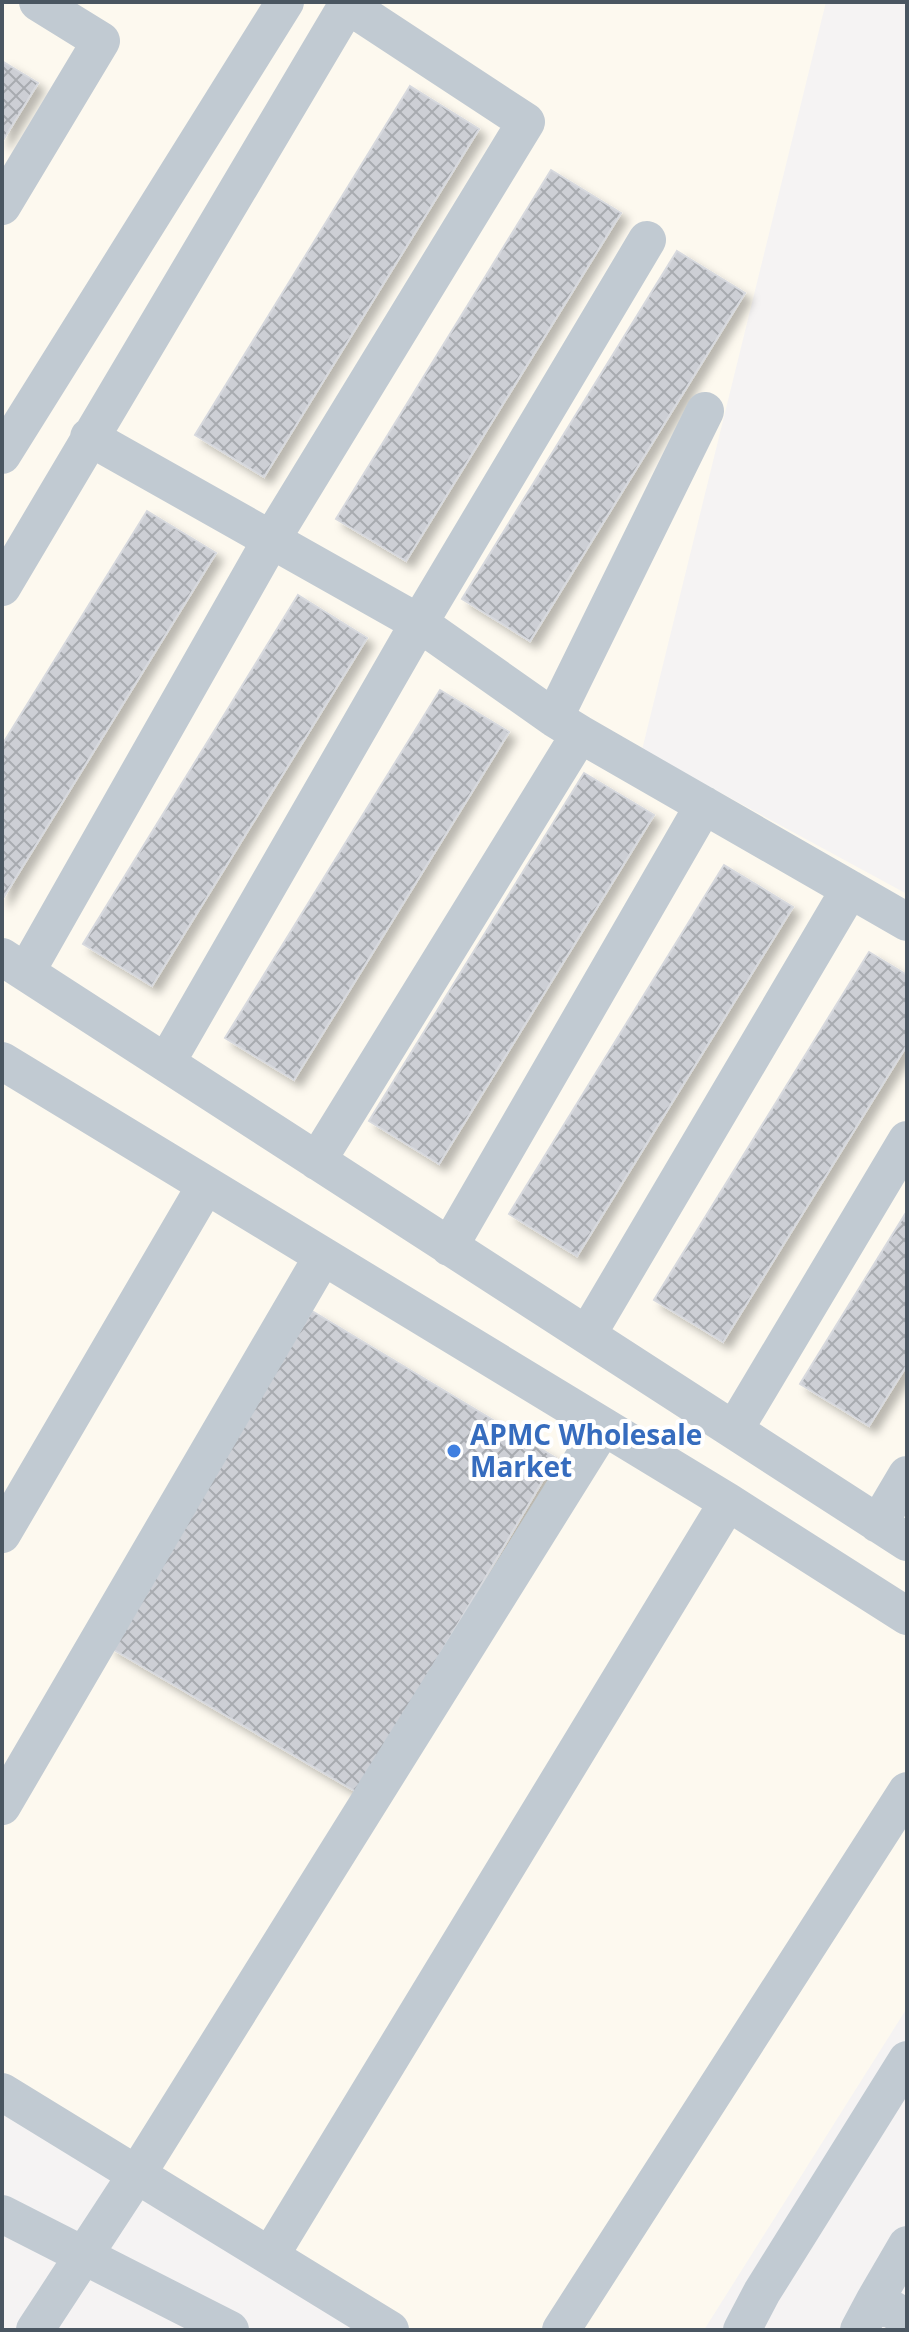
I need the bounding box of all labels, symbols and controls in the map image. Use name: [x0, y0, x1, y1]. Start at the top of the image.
place label: APMC Wholesale Market: [470, 1415, 702, 1485]
marker: APMC Wholesale Market: [445, 1442, 463, 1460]

